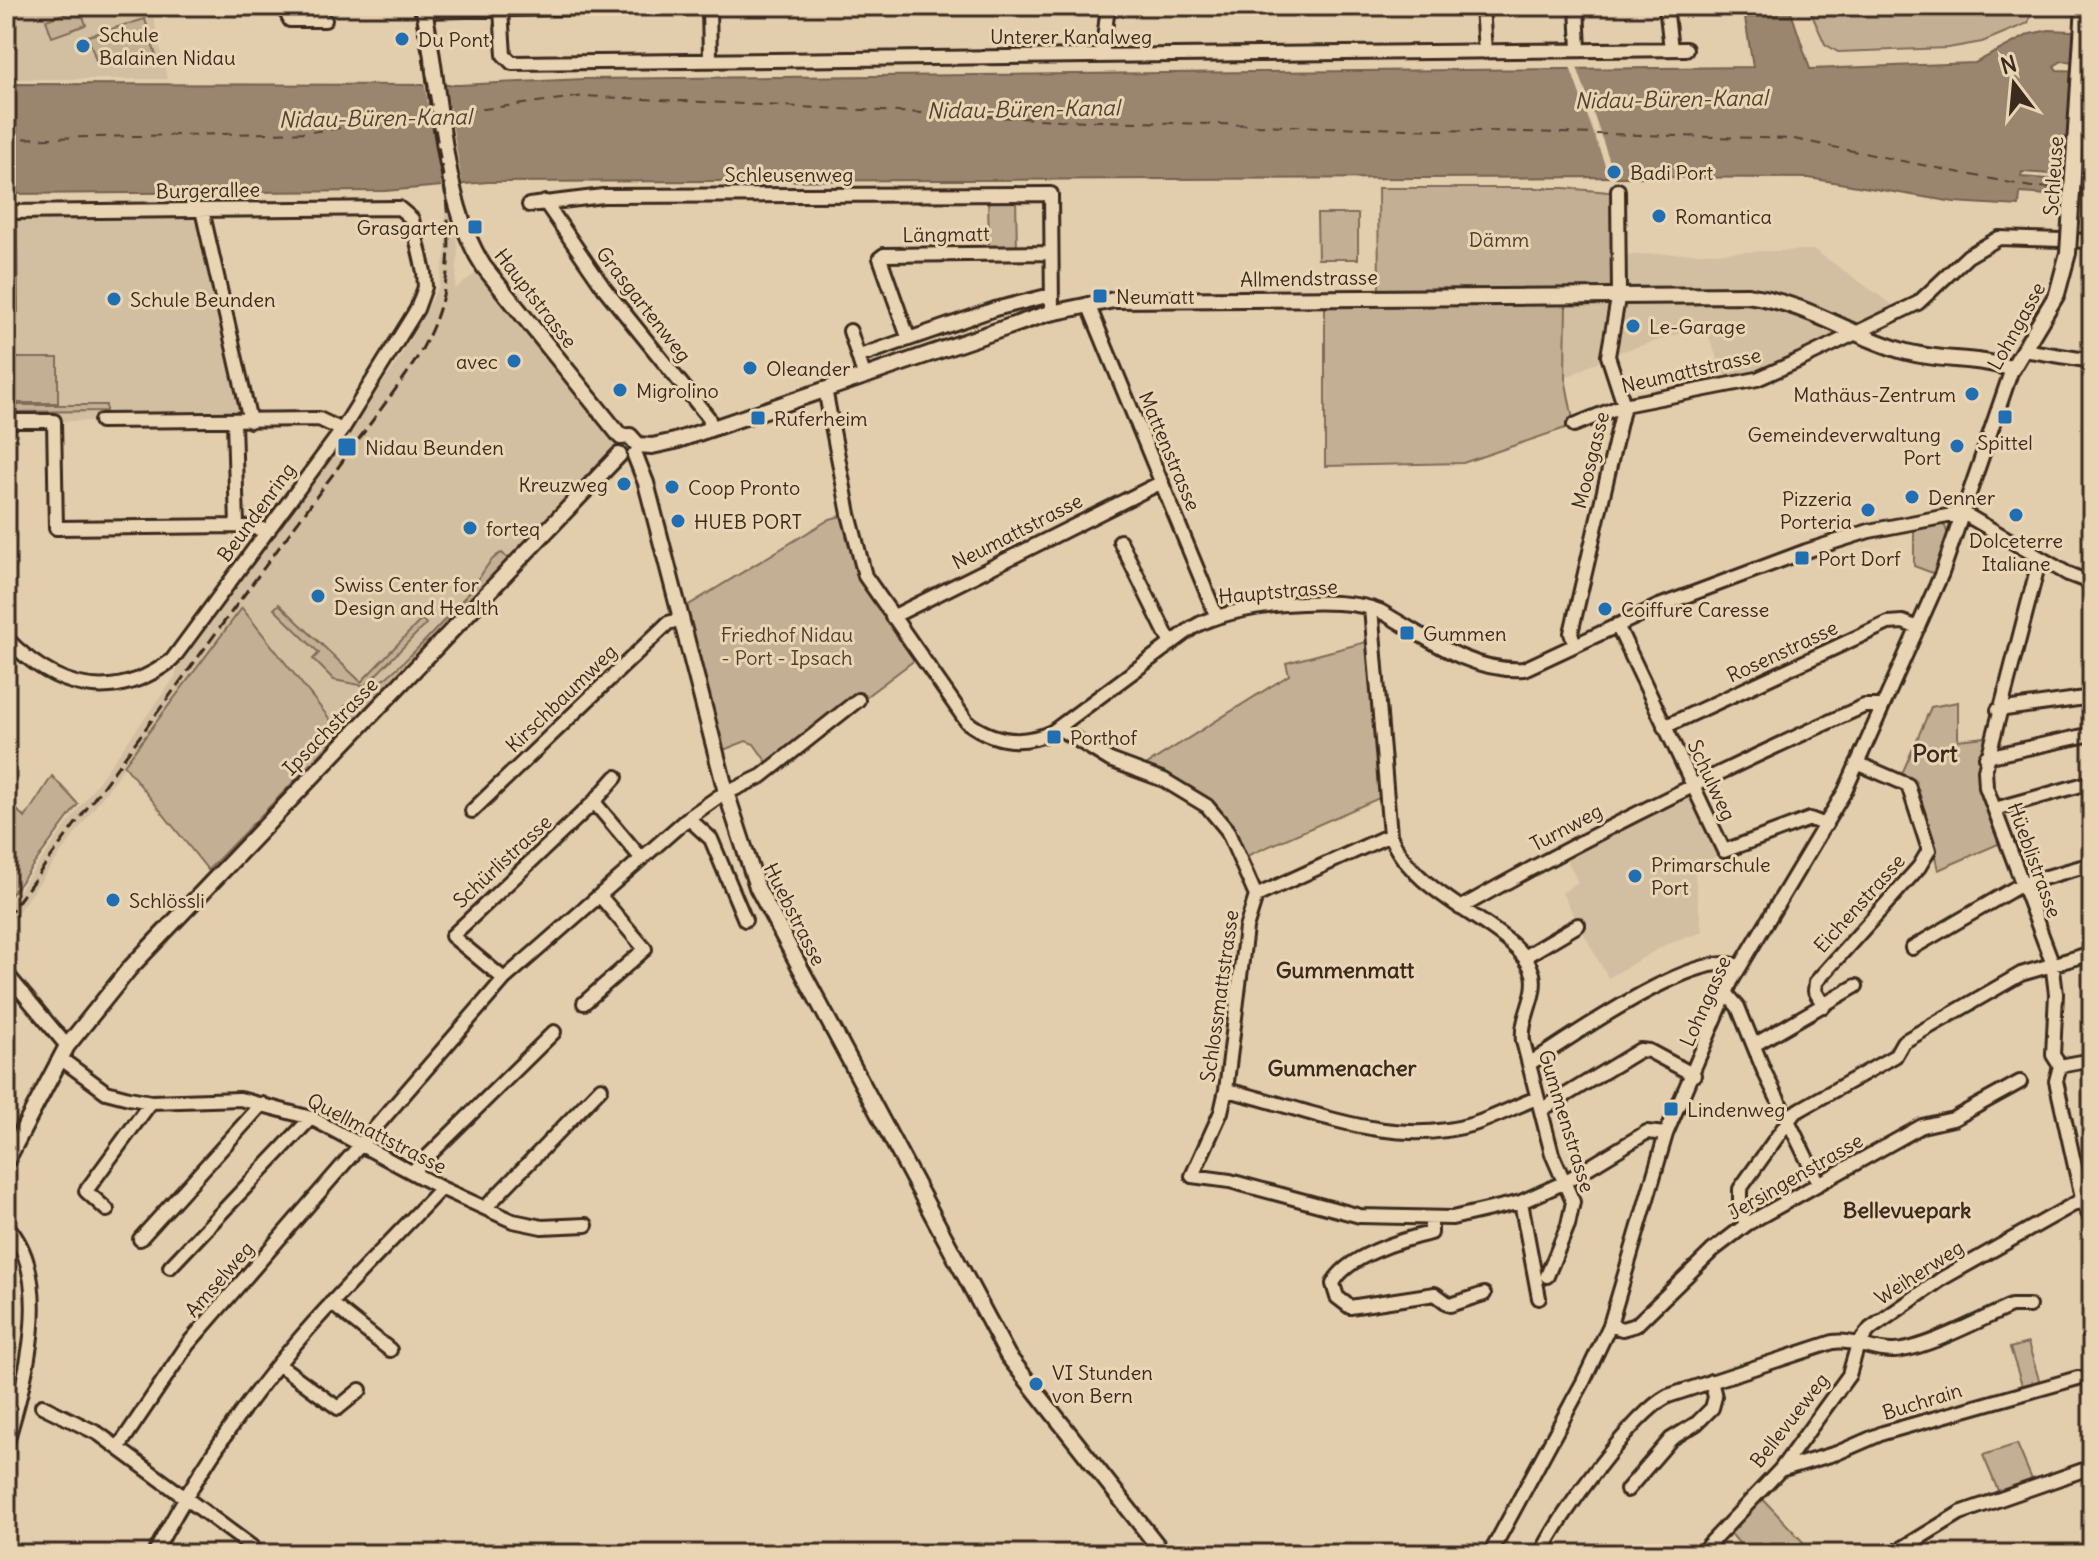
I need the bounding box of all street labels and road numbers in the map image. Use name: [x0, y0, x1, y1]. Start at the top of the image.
street label: Unterer Kanalweg: [990, 24, 1152, 49]
street label: Schleuse: [2038, 135, 2068, 217]
street label: Schleusenweg: [725, 162, 853, 187]
street label: Burgerallee: [156, 177, 260, 203]
street label: Längmatt: [902, 221, 990, 247]
street label: Grasgartenweg: [591, 241, 697, 367]
street label: Hauptstrasse: [489, 243, 583, 353]
street label: Allmendstrasse: [1240, 264, 1378, 292]
street label: Lohngasse: [1982, 278, 2050, 374]
street label: Neumattstrasse: [1619, 342, 1763, 398]
street label: Mattenstrasse: [1134, 388, 1206, 514]
street label: Moosgasse: [1566, 409, 1614, 511]
street label: Beundenring: [212, 458, 300, 566]
street label: Neumattstrasse: [948, 487, 1086, 575]
street label: Hauptstrasse: [1217, 573, 1339, 609]
street label: Rosenstrasse: [1723, 614, 1841, 688]
street label: Kirschbaumweg: [500, 639, 622, 757]
street label: Ipsachstrasse: [277, 672, 383, 780]
street label: Schulweg: [1682, 735, 1742, 825]
street label: Turnweg: [1526, 798, 1606, 856]
street label: Hüeblistrasse: [2003, 799, 2067, 921]
street label: Schürlistrasse: [447, 809, 557, 913]
street label: Eichenstrasse: [1808, 848, 1910, 958]
street label: Huebstrasse: [758, 858, 832, 970]
street label: Schlossmattstrasse: [1195, 908, 1243, 1084]
street label: Lohngasse: [1674, 952, 1736, 1050]
street label: Gummenstrasse: [1533, 1047, 1601, 1195]
street label: Quellmattstrasse: [303, 1087, 451, 1179]
street label: Jersingenstrasse: [1723, 1127, 1867, 1225]
street label: Weiherweg: [1870, 1234, 1968, 1310]
street label: Amselweg: [179, 1236, 259, 1322]
street label: Bellevueweg: [1744, 1368, 1834, 1472]
street label: Buchrain: [1879, 1377, 1965, 1425]

